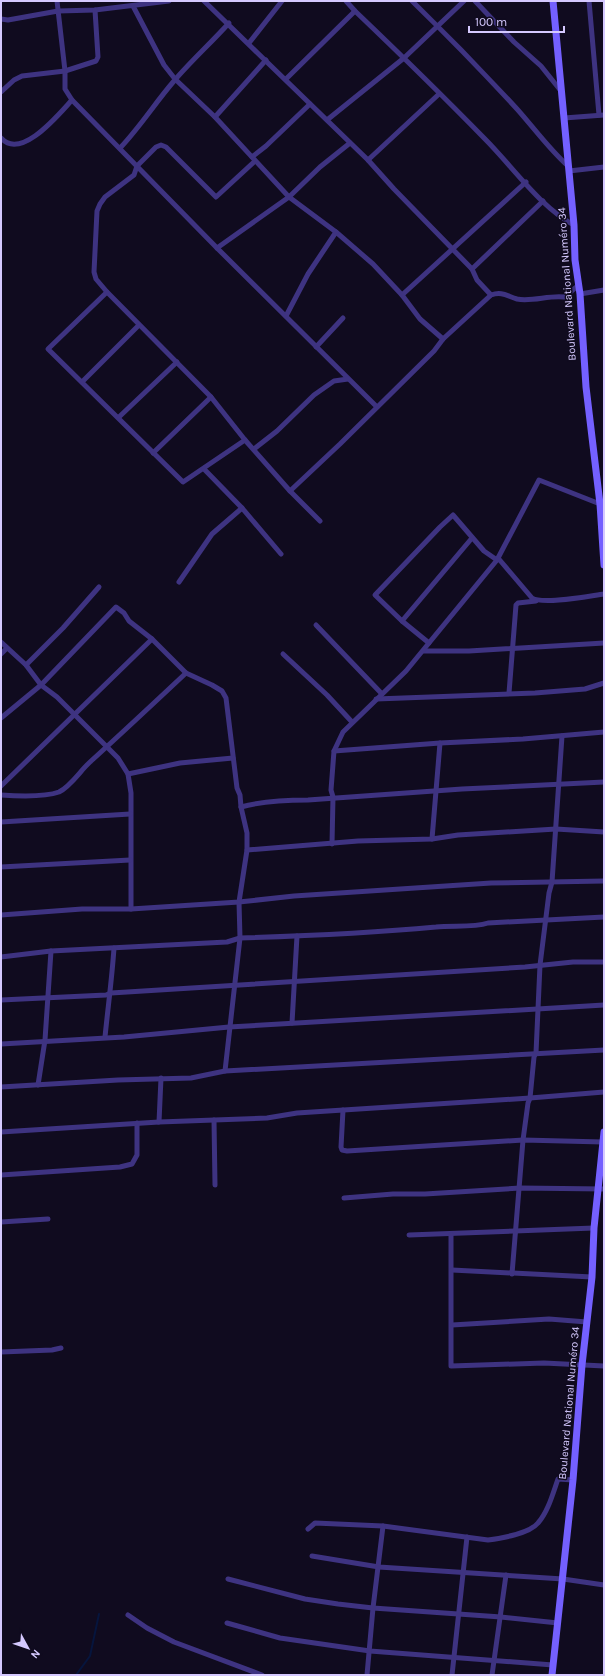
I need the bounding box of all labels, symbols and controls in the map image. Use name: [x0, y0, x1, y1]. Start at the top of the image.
scale bar: [469, 8, 564, 34]
text: 100 m: [475, 15, 507, 29]
street label: Boulevard National Numéro 34: [555, 207, 579, 361]
street label: Boulevard National Numéro 34: [556, 1326, 582, 1480]
north arrow: [8, 1628, 48, 1668]
text: N: [28, 1647, 43, 1661]

